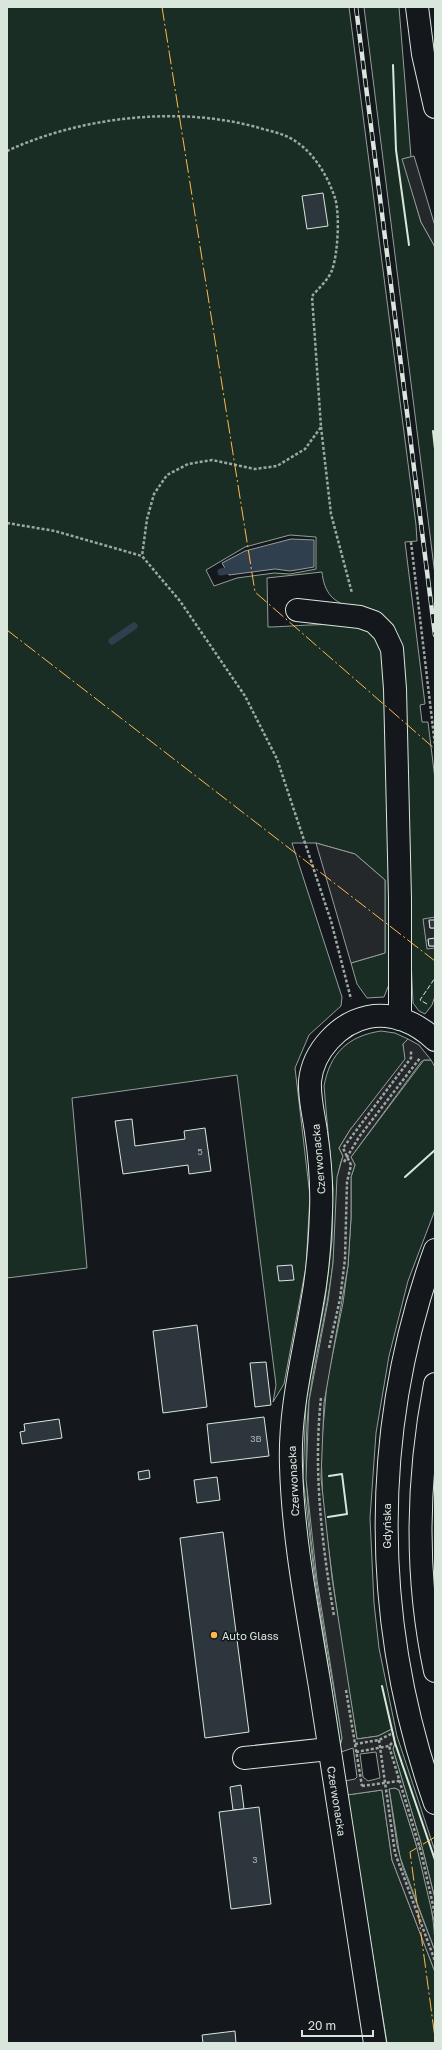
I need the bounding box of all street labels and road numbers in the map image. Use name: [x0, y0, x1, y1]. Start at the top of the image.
street label: Czerwonacka: [308, 1123, 328, 1195]
street label: Czerwonacka: [285, 1445, 301, 1517]
street label: Gdyńska: [380, 1503, 393, 1549]
street label: Czerwonacka: [325, 1765, 349, 1837]

